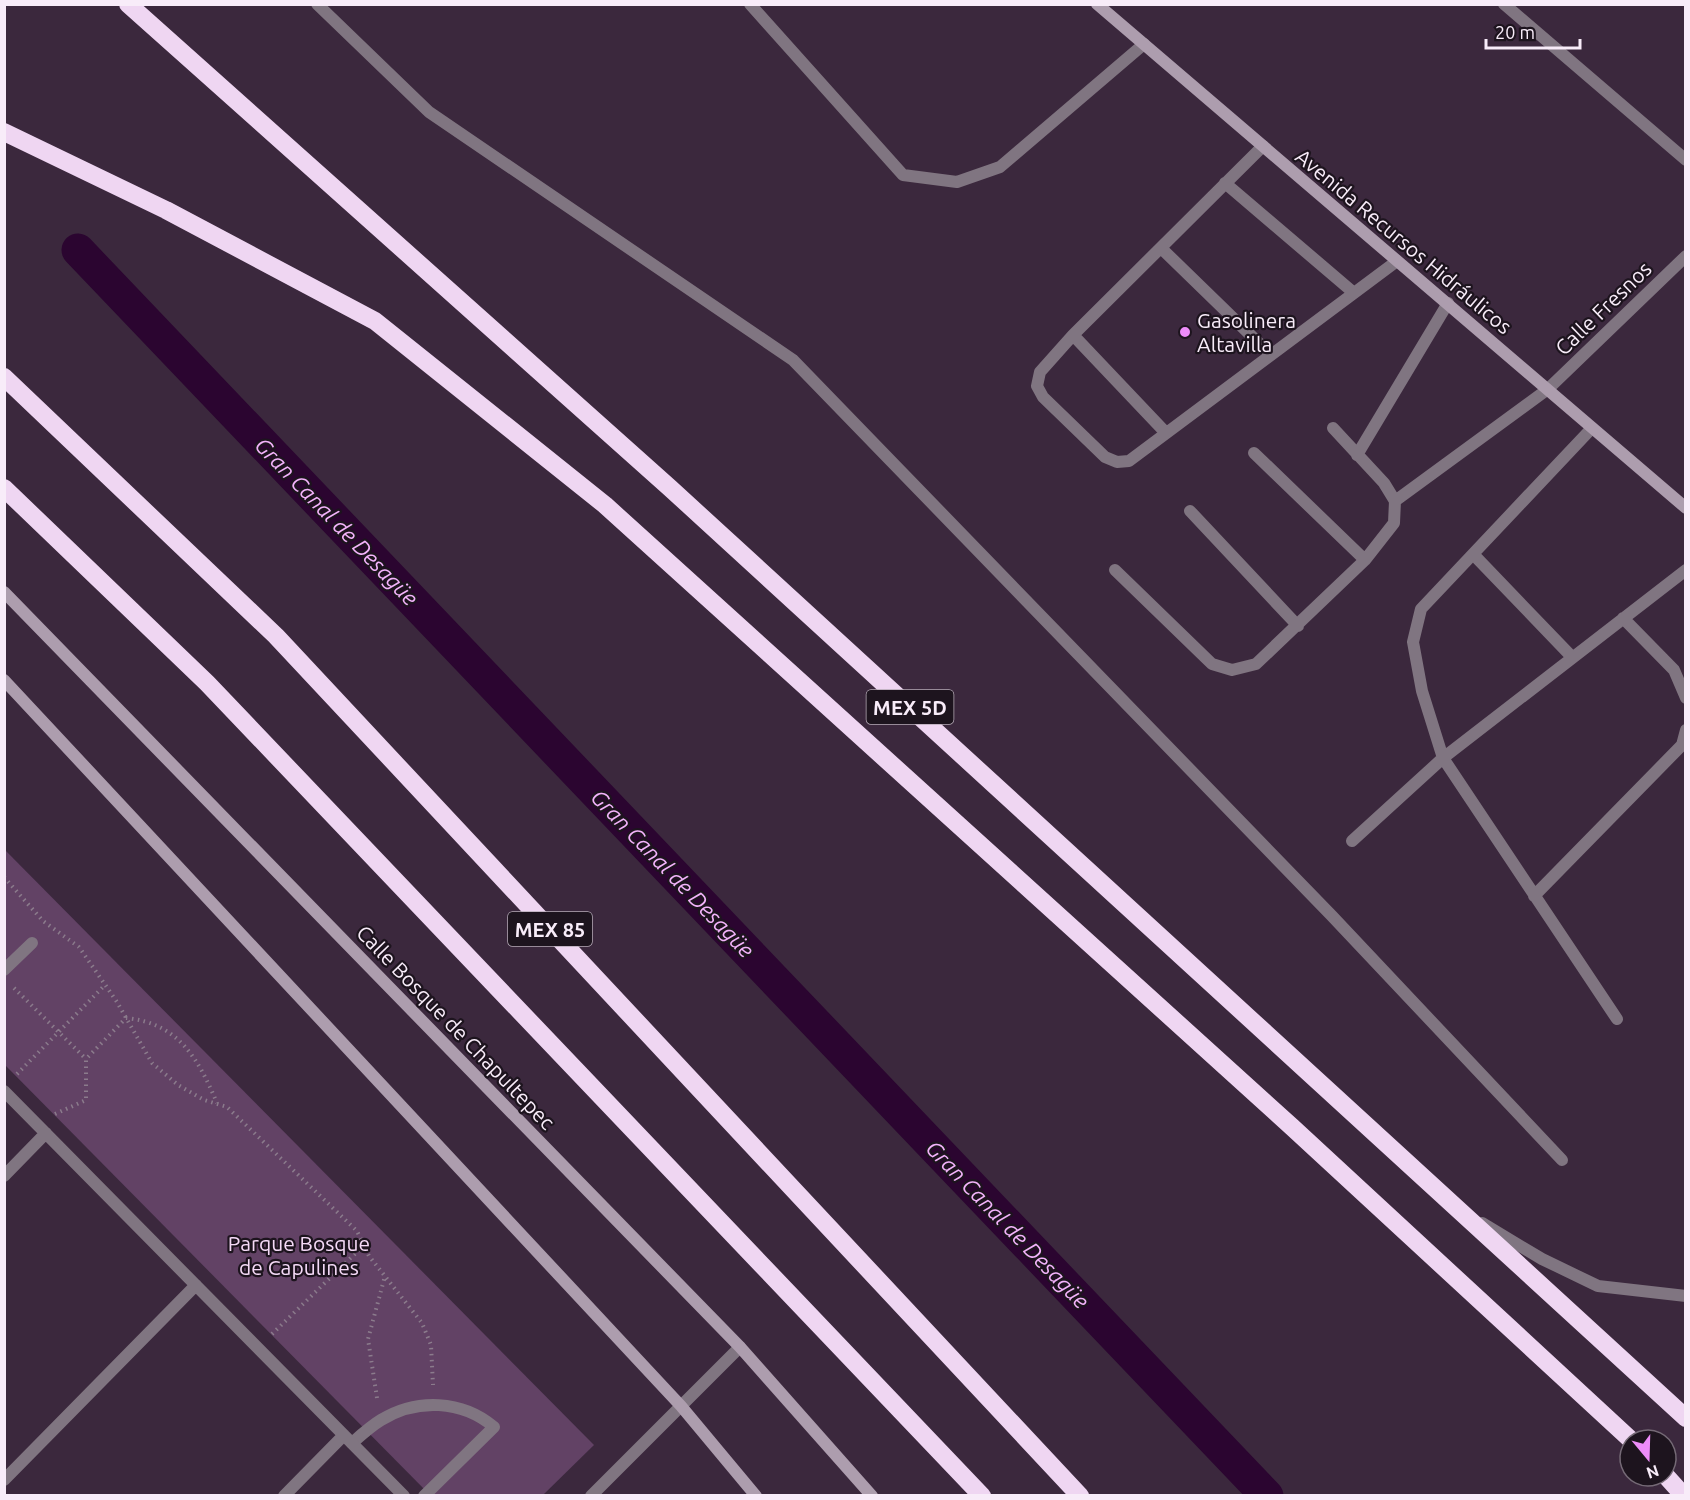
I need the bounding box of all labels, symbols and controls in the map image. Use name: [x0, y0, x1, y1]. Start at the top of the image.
scale bar: [1486, 12, 1580, 50]
text: 20 m: [1495, 22, 1535, 42]
street label: Avenida Recursos Hidráulicos: [1291, 144, 1517, 338]
street label: Calle Fresnos: [1550, 256, 1656, 360]
place label: Gasolinera Altavilla: [1197, 308, 1296, 356]
marker: Gasolinera Altavilla: [1178, 325, 1192, 339]
water label: Gran Canal de Desagüe: [250, 432, 424, 610]
road number: MEX 5D: [866, 690, 954, 724]
water label: Gran Canal de Desagüe: [586, 784, 760, 962]
road number: MEX 85: [508, 912, 592, 946]
street label: Calle Bosque de Chapultepec: [352, 920, 560, 1134]
water label: Gran Canal de Desagüe: [921, 1135, 1095, 1313]
park label: Parque Bosque de Capulines: [228, 1231, 370, 1279]
north arrow: [1618, 1428, 1678, 1488]
text: N: [1644, 1462, 1661, 1483]

